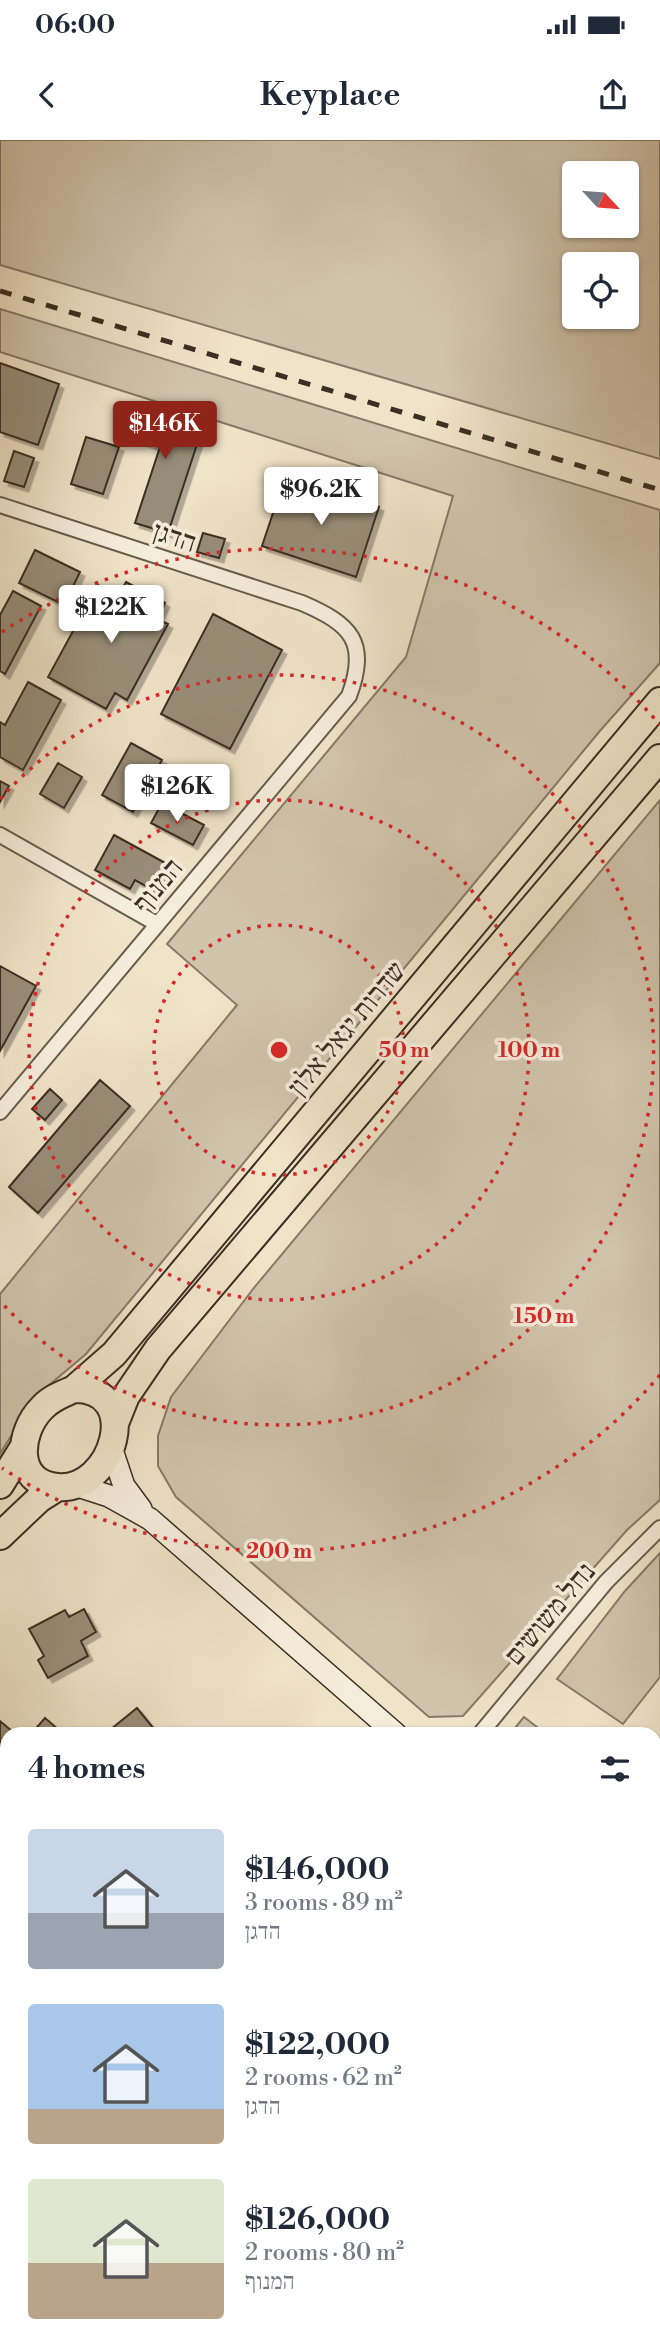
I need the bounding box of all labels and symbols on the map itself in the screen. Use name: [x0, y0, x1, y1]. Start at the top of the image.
north arrow: [562, 161, 639, 238]
pin: $146K: [116, 402, 214, 461]
pin: $96.2K: [264, 468, 378, 527]
street label: הדגן: [148, 514, 201, 561]
pin: $122K: [62, 586, 160, 645]
pin: $126K: [128, 764, 226, 824]
street label: המנוף: [125, 852, 191, 920]
street label: שדרות יגאל אלון: [281, 954, 414, 1104]
centre of rings: [267, 1038, 291, 1062]
text: 50 m: [379, 1038, 429, 1064]
text: 100 m: [498, 1038, 560, 1064]
text: 150 m: [514, 1304, 574, 1330]
text: 200 m: [246, 1539, 312, 1565]
street label: נחל משושים: [497, 1555, 603, 1673]

